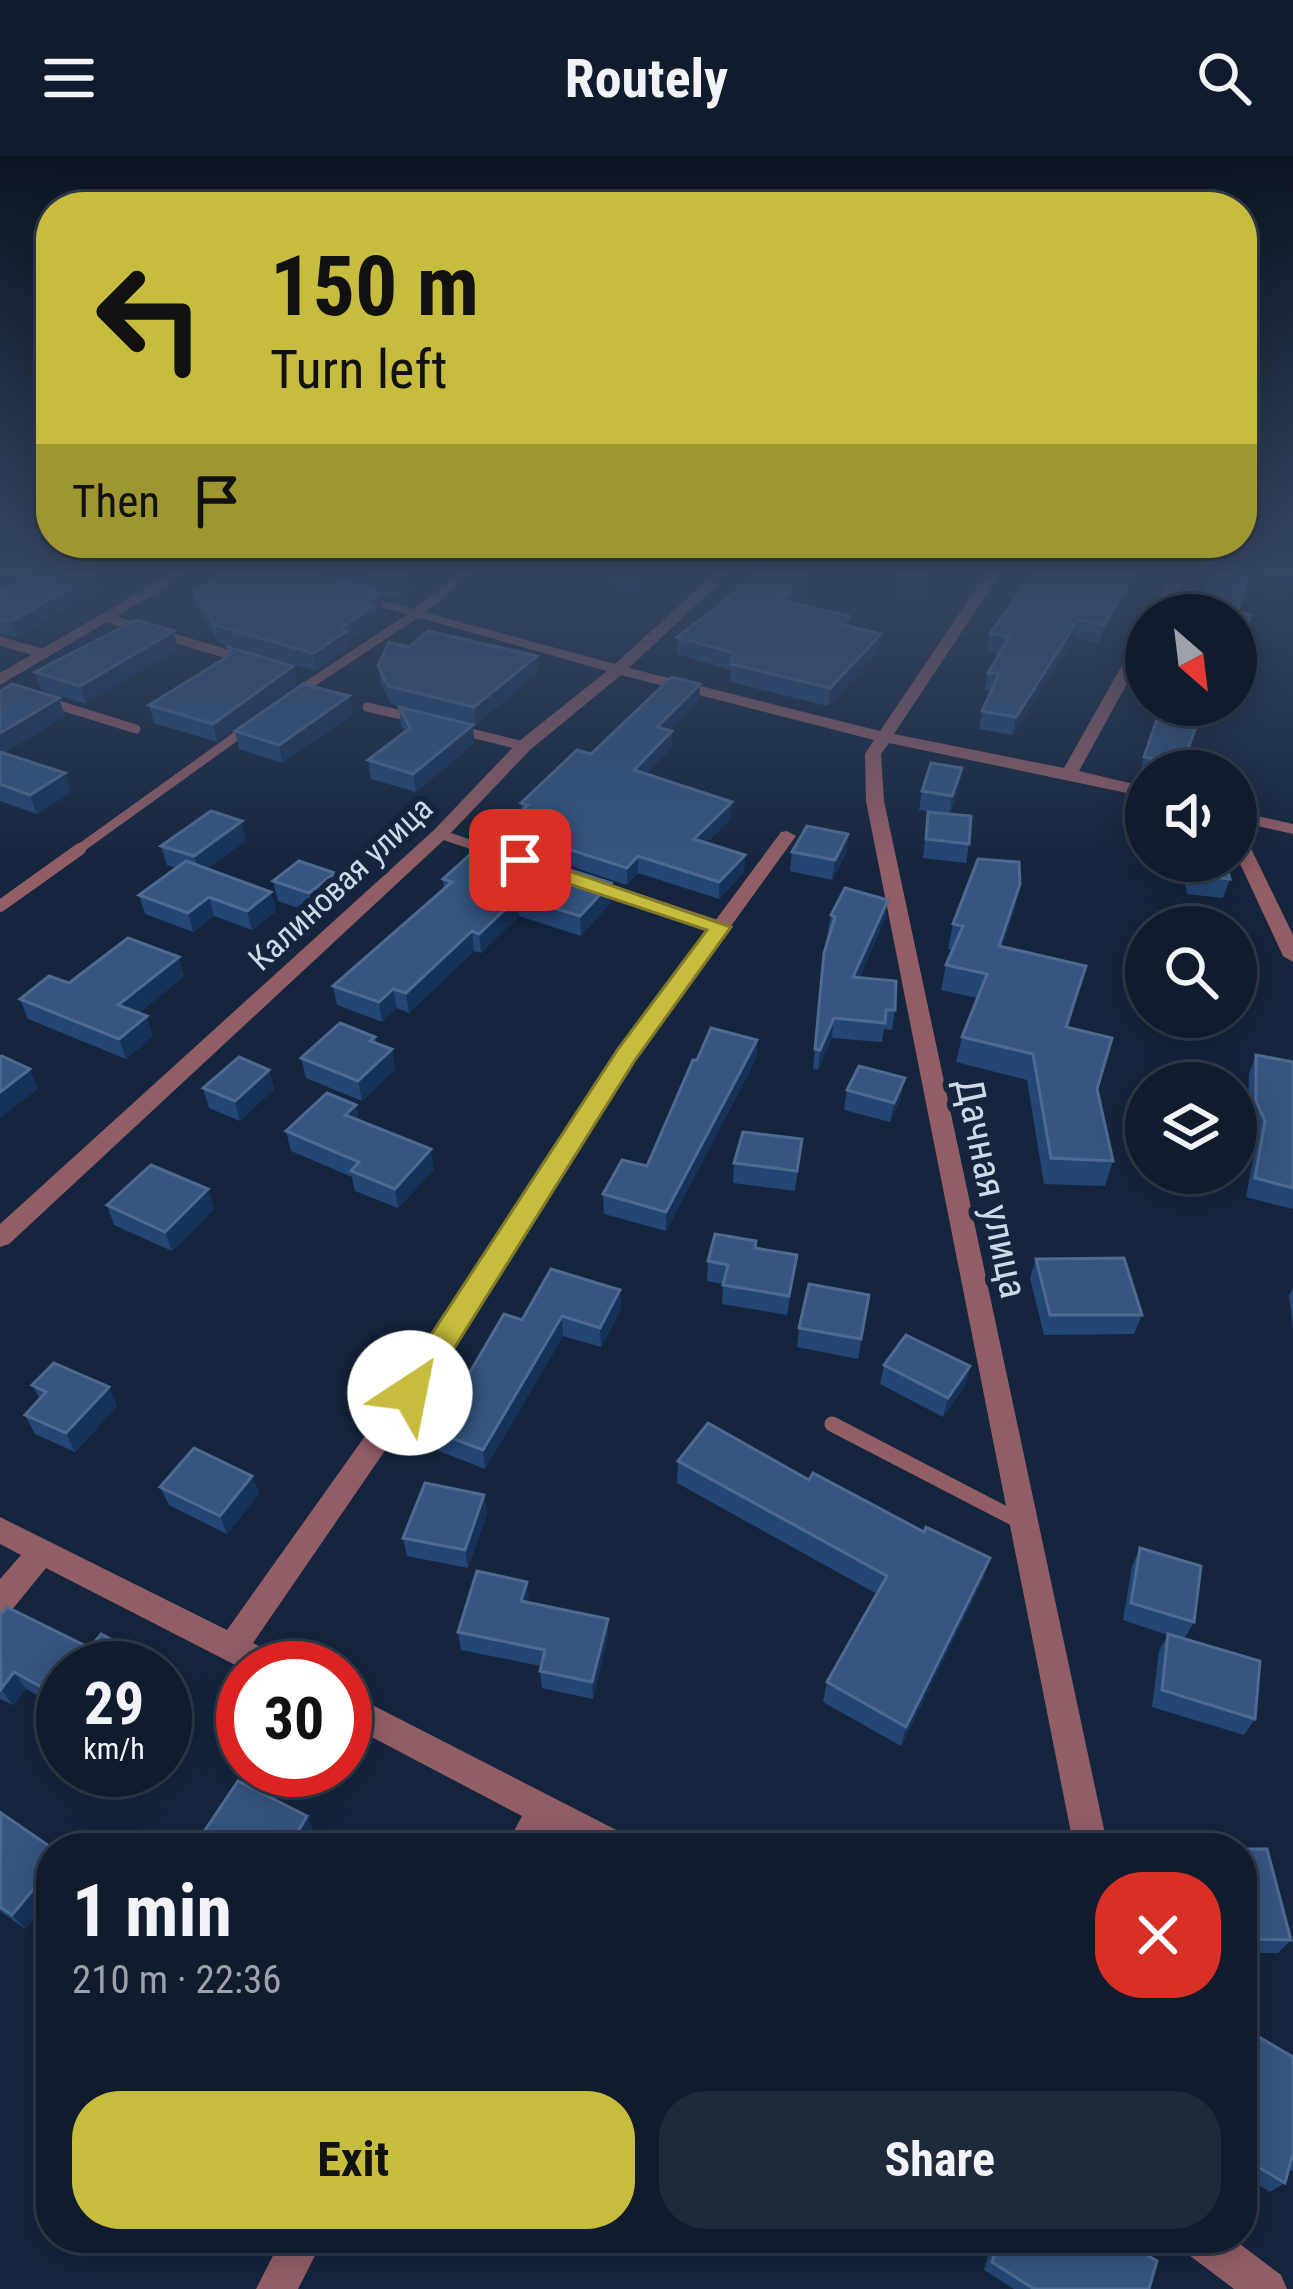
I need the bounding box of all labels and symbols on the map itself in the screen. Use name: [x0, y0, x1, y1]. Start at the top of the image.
north arrow: [1125, 594, 1257, 726]
street label: Калиновая улица: [240, 788, 440, 978]
pin: [469, 809, 571, 911]
street label: Дачная улица: [945, 1074, 1037, 1302]
position arrow: [347, 1330, 473, 1456]
speed limit sign: 30: [216, 1641, 372, 1797]

